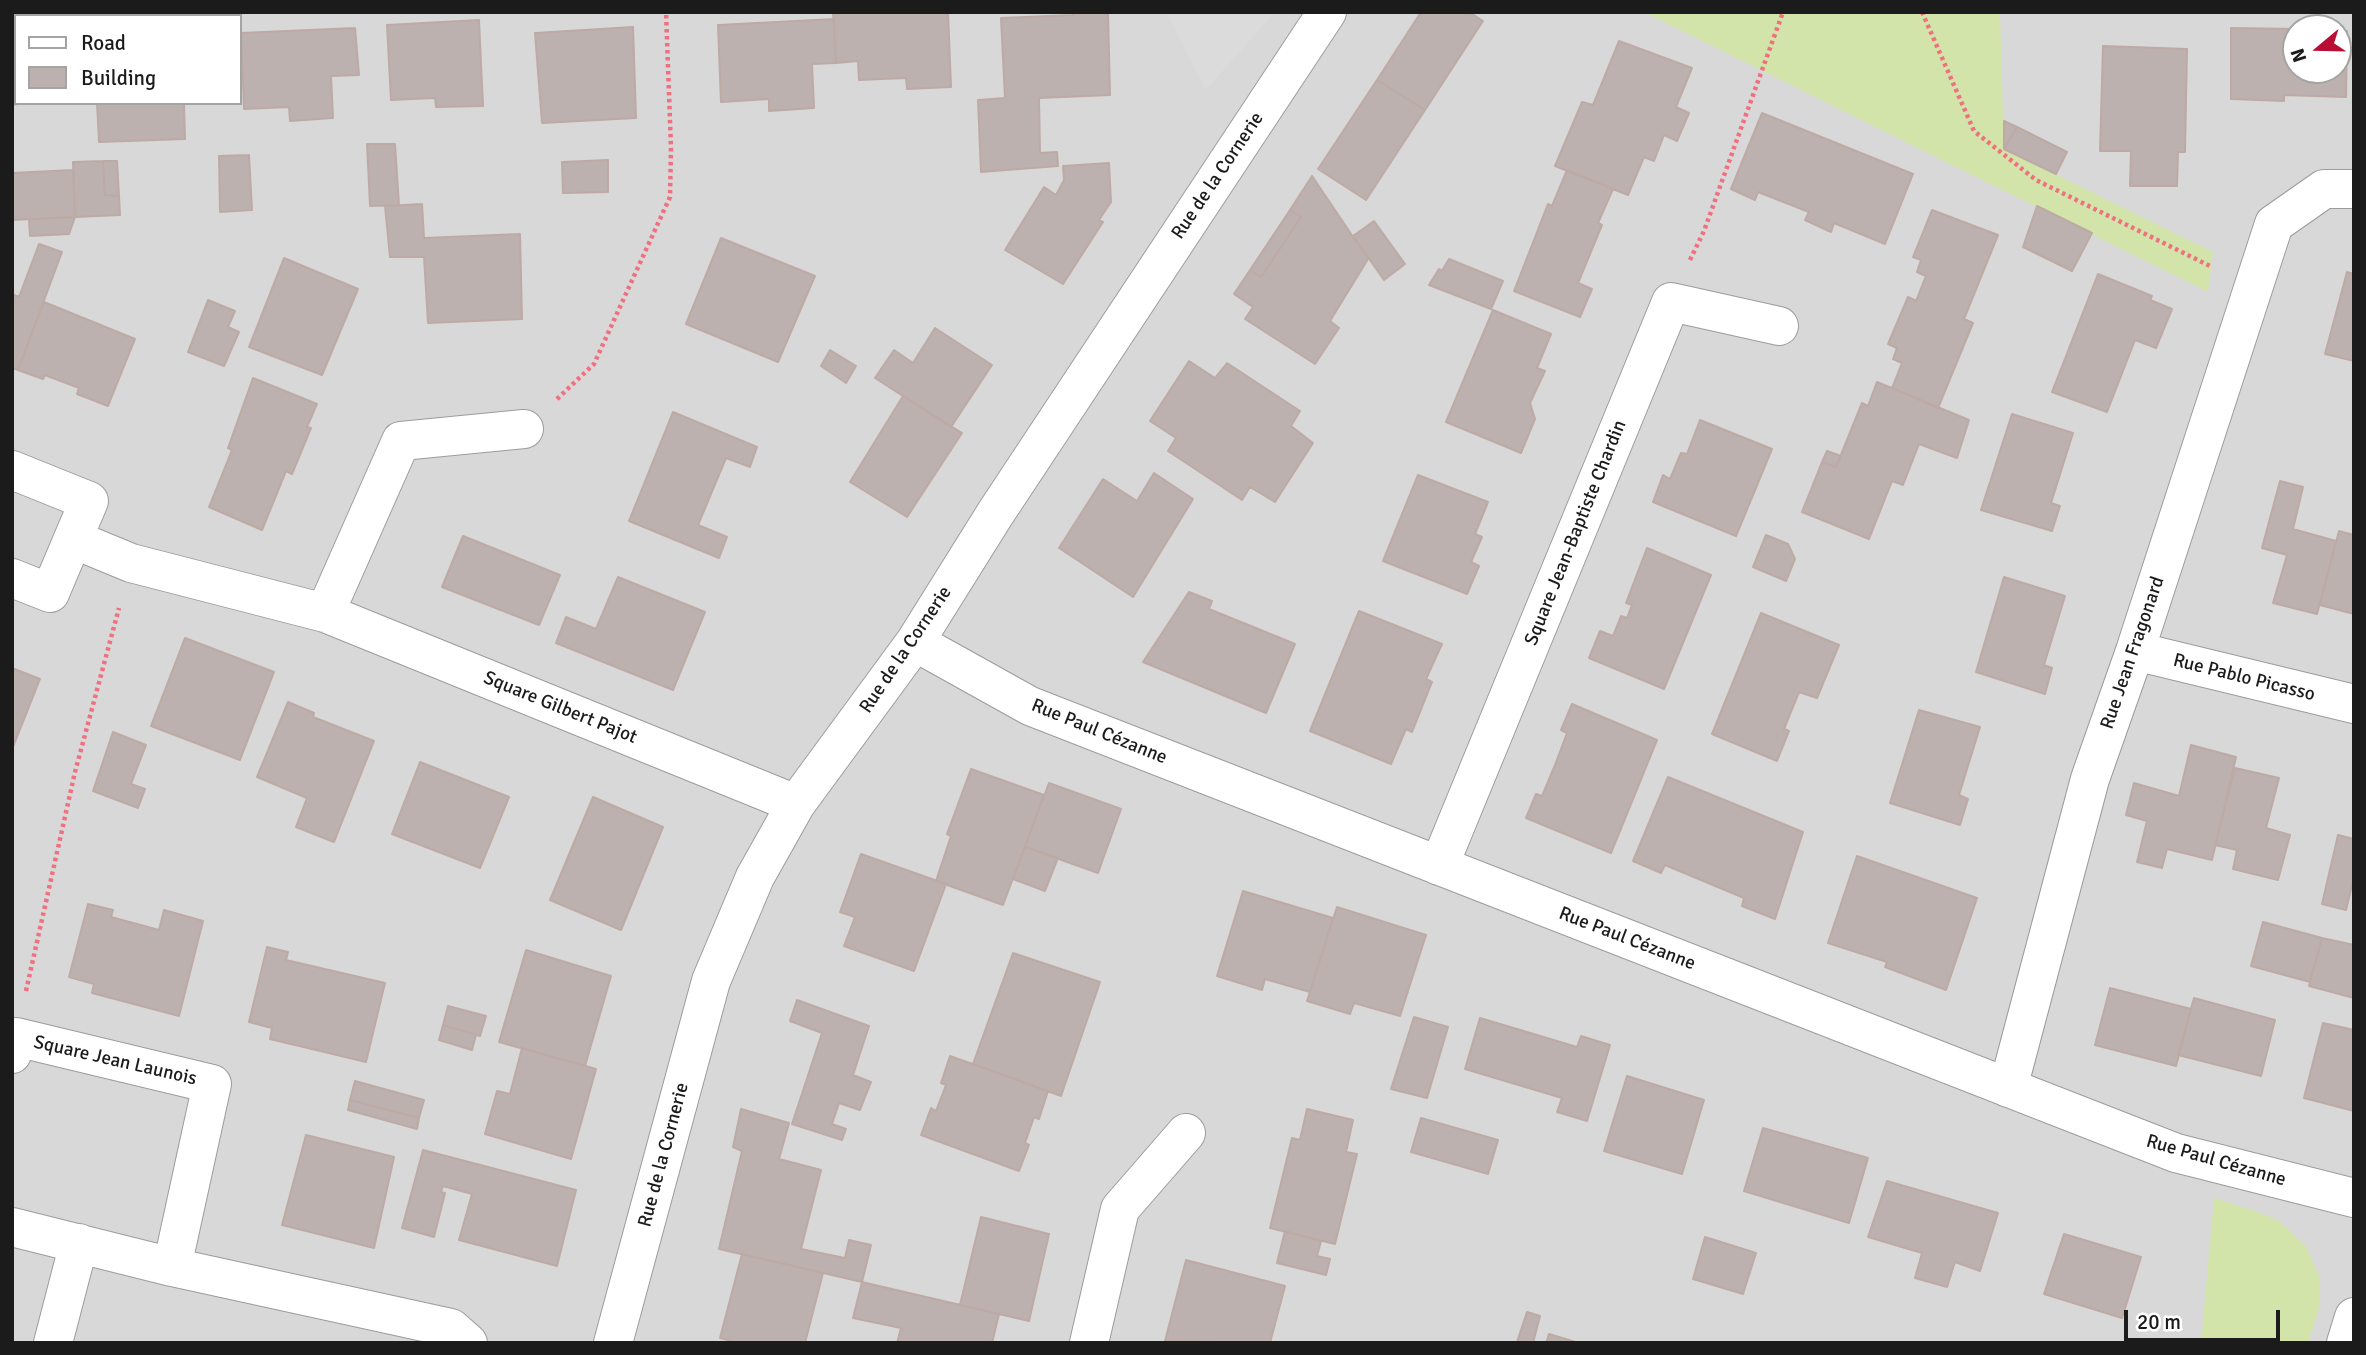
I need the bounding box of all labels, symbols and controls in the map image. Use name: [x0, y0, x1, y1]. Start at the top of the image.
legend: [14, 14, 242, 105]
north arrow: [2282, 14, 2352, 84]
text: Road: [81, 30, 126, 56]
text: N: [2286, 45, 2313, 65]
text: Building: [81, 65, 156, 91]
street label: Rue de la Cornerie: [1167, 108, 1269, 244]
street label: Square Jean-Baptiste Chardin: [1520, 417, 1632, 649]
street label: Rue Jean Fragonard: [2096, 574, 2170, 732]
street label: Rue de la Cornerie: [855, 582, 957, 718]
street label: Rue Pablo Picasso: [2171, 649, 2317, 707]
street label: Square Gilbert Pajot: [480, 667, 640, 749]
street label: Rue Paul Cézanne: [1028, 694, 1170, 770]
street label: Rue Paul Cézanne: [1556, 902, 1698, 976]
street label: Square Jean Launois: [31, 1031, 199, 1091]
street label: Rue de la Cornerie: [634, 1080, 694, 1230]
street label: Rue Paul Cézanne: [2143, 1130, 2289, 1192]
scale bar: [2128, 1296, 2284, 1340]
text: 20 m: [2137, 1309, 2181, 1335]

